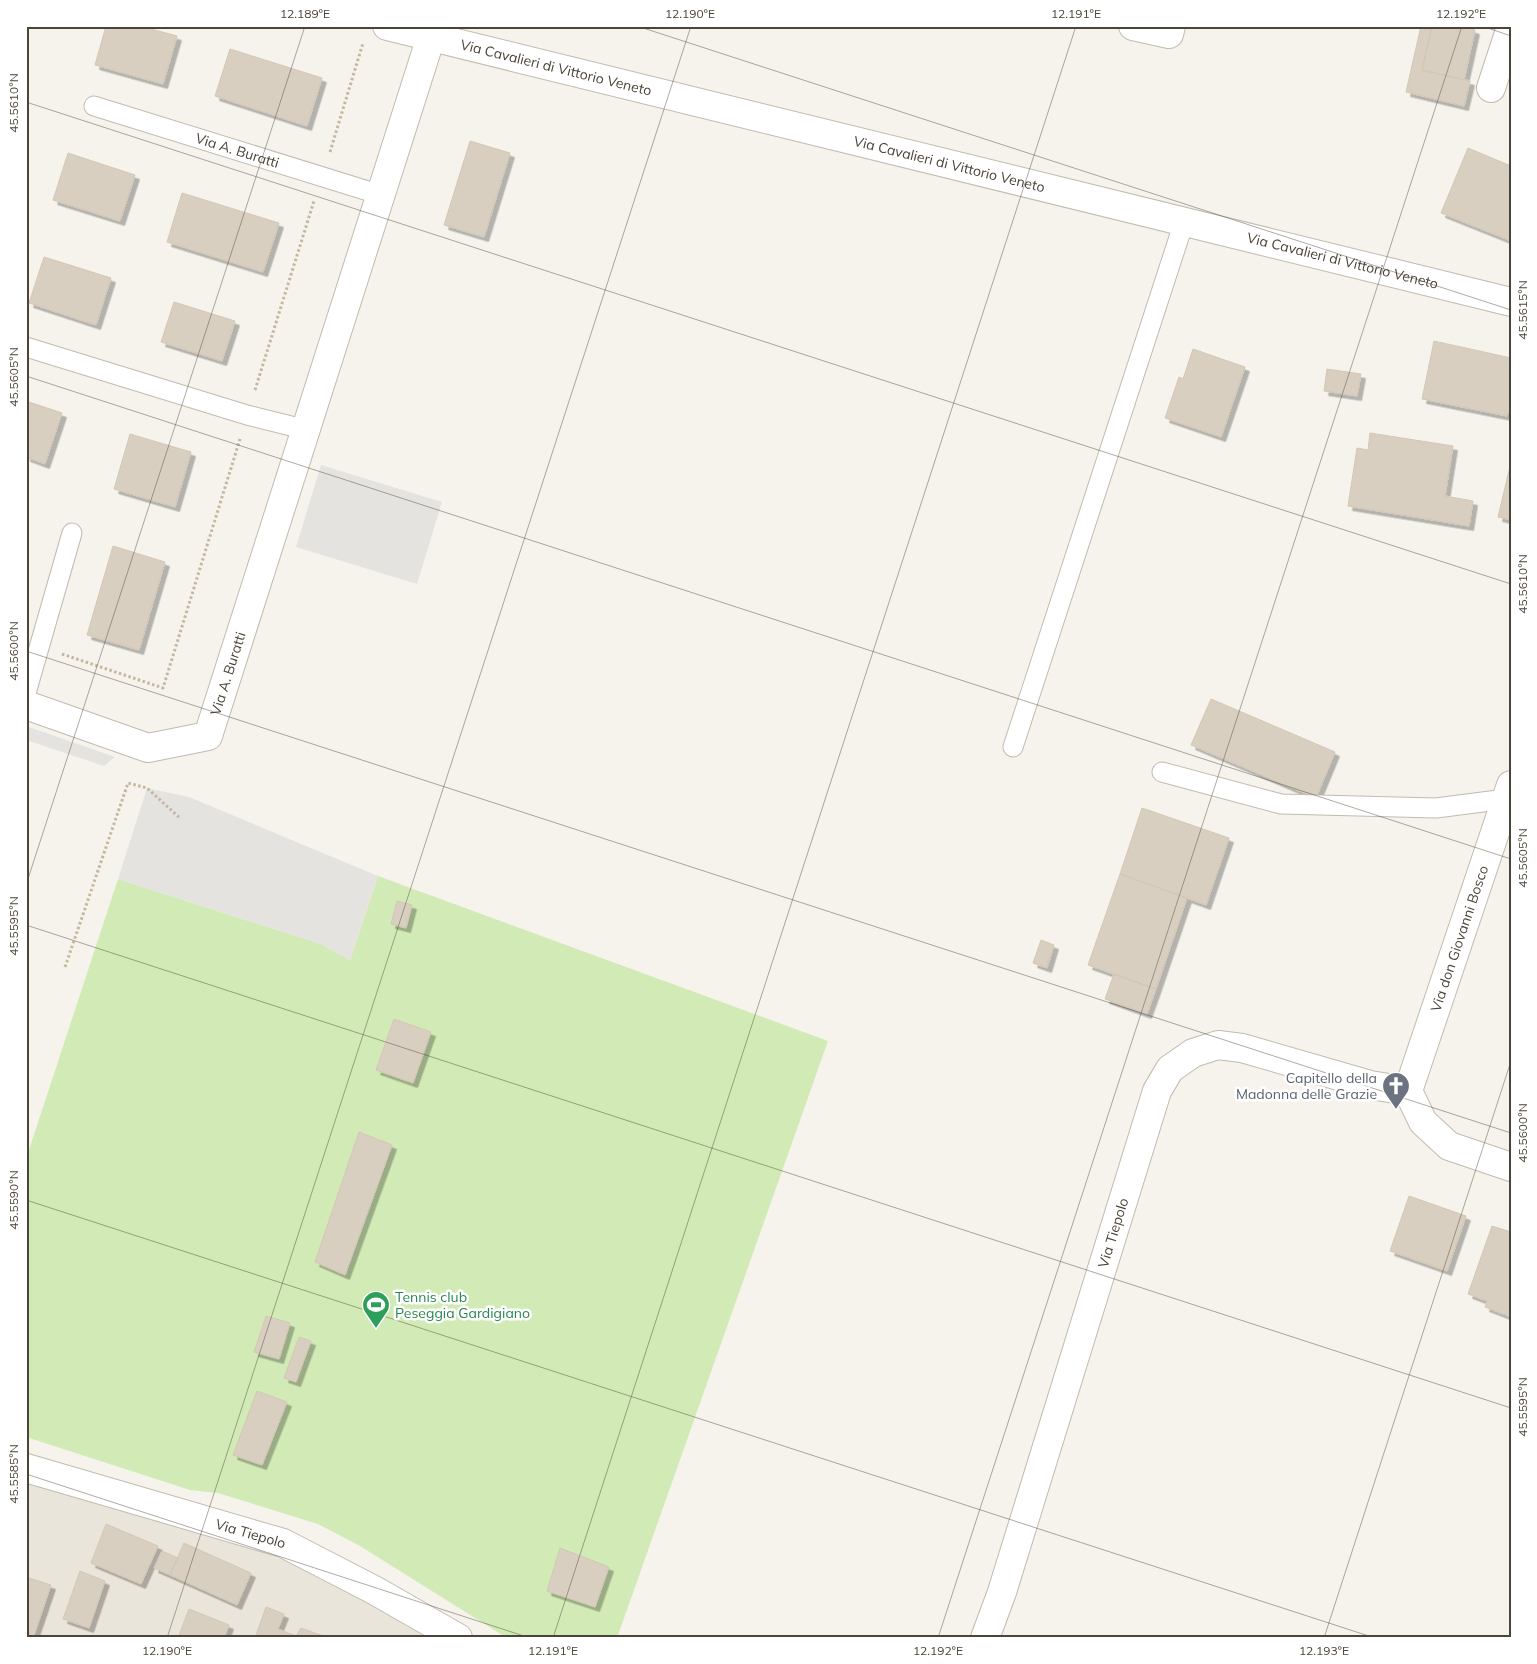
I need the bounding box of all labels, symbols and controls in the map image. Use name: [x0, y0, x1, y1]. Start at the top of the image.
text: 12.189°E: [280, 6, 330, 21]
text: 12.190°E: [665, 6, 715, 21]
text: 12.191°E: [1051, 6, 1101, 21]
text: 12.192°E: [1436, 6, 1486, 21]
street label: Via Cavalieri di Vittorio Veneto: [458, 35, 654, 100]
text: 45.5610°N: [6, 73, 21, 133]
street label: Via A. Buratti: [193, 129, 281, 172]
street label: Via Cavalieri di Vittorio Veneto: [852, 132, 1047, 196]
street label: Via Cavalieri di Vittorio Veneto: [1245, 228, 1440, 293]
text: 45.5615°N: [1515, 280, 1530, 340]
text: 45.5605°N: [6, 347, 21, 407]
text: 45.5610°N: [1515, 554, 1530, 614]
text: 45.5600°N: [6, 621, 21, 681]
street label: Via A. Buratti: [206, 630, 250, 718]
text: 45.5605°N: [1515, 828, 1530, 888]
street label: Via don Giovanni Bosco: [1426, 863, 1492, 1014]
text: 45.5595°N: [6, 896, 21, 956]
place label: Capitello della Madonna delle Grazie: [1236, 1069, 1377, 1103]
church icon: Capitello della Madonna delle Grazie: [1381, 1071, 1411, 1110]
text: 45.5600°N: [1515, 1103, 1530, 1163]
text: 45.5590°N: [6, 1170, 21, 1230]
street label: Via Tiepolo: [1094, 1196, 1132, 1270]
place label: Tennis club Peseggia Gardigiano: [395, 1288, 530, 1322]
sports icon: Tennis club Peseggia Gardigiano: [361, 1290, 391, 1329]
text: 45.5595°N: [1515, 1377, 1530, 1437]
text: 45.5585°N: [6, 1444, 21, 1504]
street label: Via Tiepolo: [213, 1515, 288, 1552]
text: 12.190°E: [142, 1643, 192, 1658]
text: 12.191°E: [528, 1643, 578, 1658]
text: 12.192°E: [913, 1643, 963, 1658]
text: 12.193°E: [1299, 1643, 1349, 1658]

